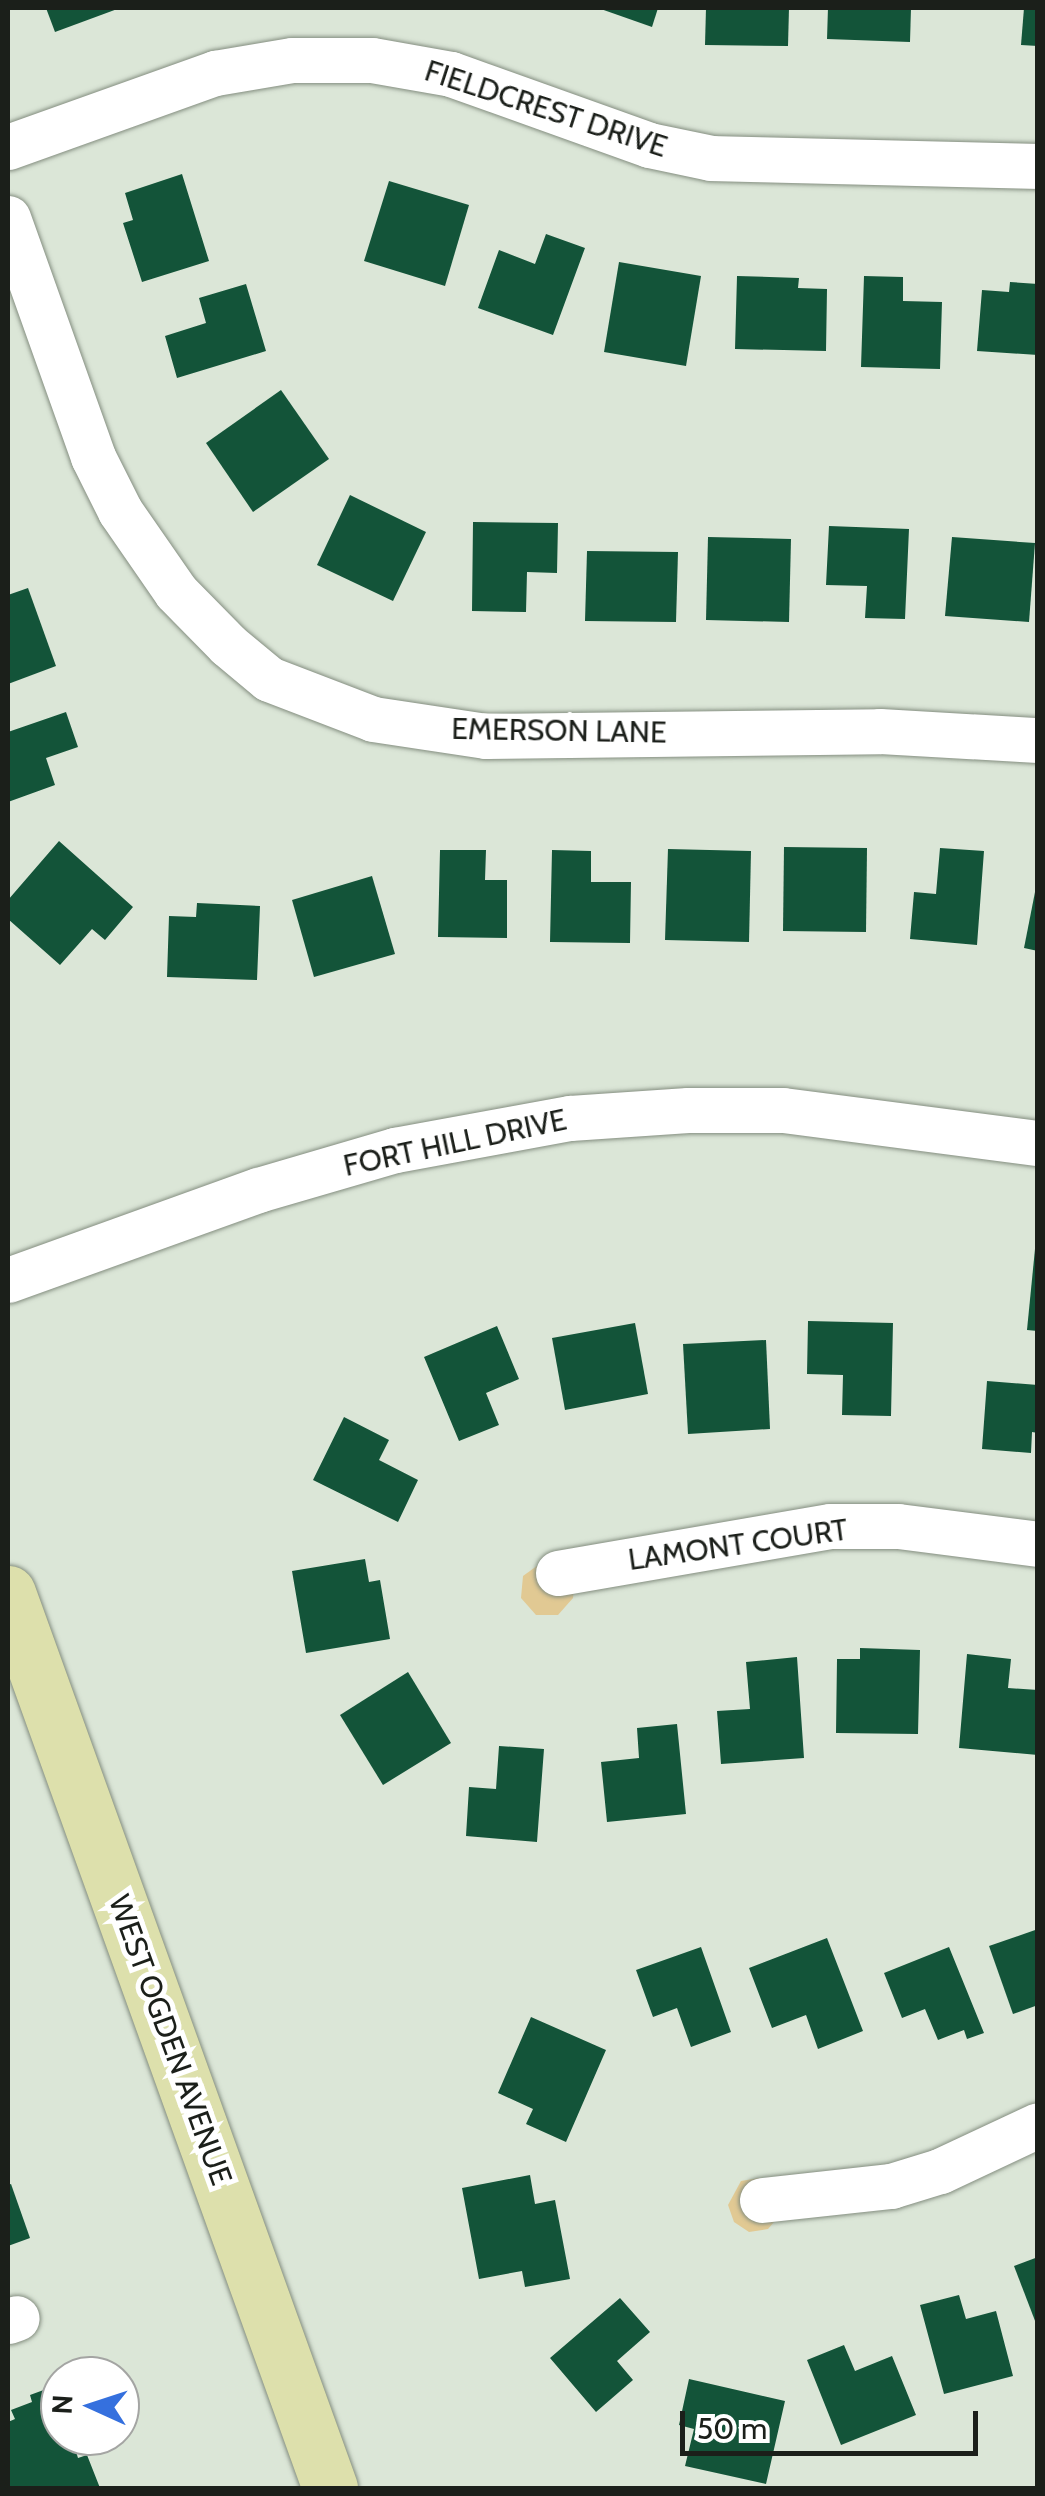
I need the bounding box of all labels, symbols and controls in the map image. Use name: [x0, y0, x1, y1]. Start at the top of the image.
street label: FIELDCREST DRIVE: [420, 53, 672, 165]
street label: EMERSON LANE: [451, 711, 667, 751]
street label: FORT HILL DRIVE: [340, 1102, 570, 1184]
street label: LAMONT COURT: [626, 1512, 850, 1578]
street label: WEST OGDEN AVENUE: [101, 1890, 239, 2190]
north arrow: [40, 2356, 140, 2456]
scale bar: [685, 2391, 982, 2453]
text: N: [45, 2394, 80, 2415]
text: 50 m: [697, 2410, 767, 2447]

